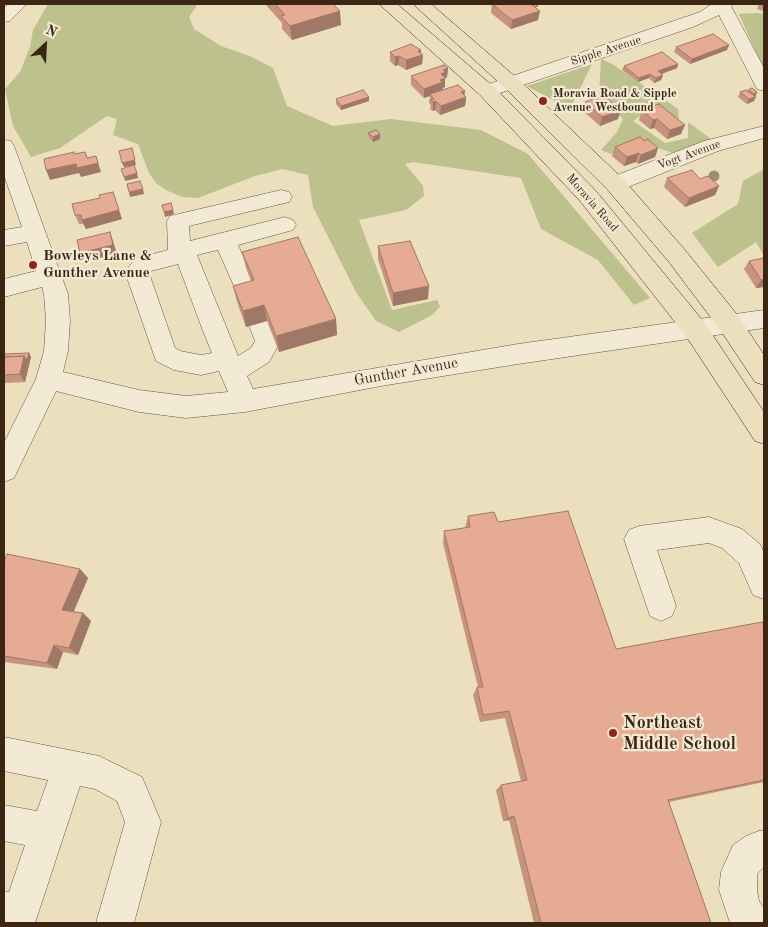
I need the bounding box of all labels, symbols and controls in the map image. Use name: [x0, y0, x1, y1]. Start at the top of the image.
north arrow: [20, 20, 70, 70]
text: N: [44, 23, 59, 40]
street label: Sipple Avenue: [569, 33, 643, 69]
place label: Moravia Road & Sipple Avenue Westbound: [553, 87, 677, 115]
marker: Moravia Road & Sipple Avenue Westbound: [537, 95, 549, 107]
street label: Vogt Avenue: [655, 137, 723, 173]
street label: Moravia Road: [563, 171, 621, 235]
place label: Bowleys Lane & Gunther Avenue: [43, 247, 152, 282]
marker: Bowleys Lane & Gunther Avenue: [27, 259, 39, 271]
street label: Gunther Avenue: [353, 354, 459, 390]
place label: Northeast Middle School: [623, 712, 736, 754]
marker: Northeast Middle School: [607, 727, 619, 739]

